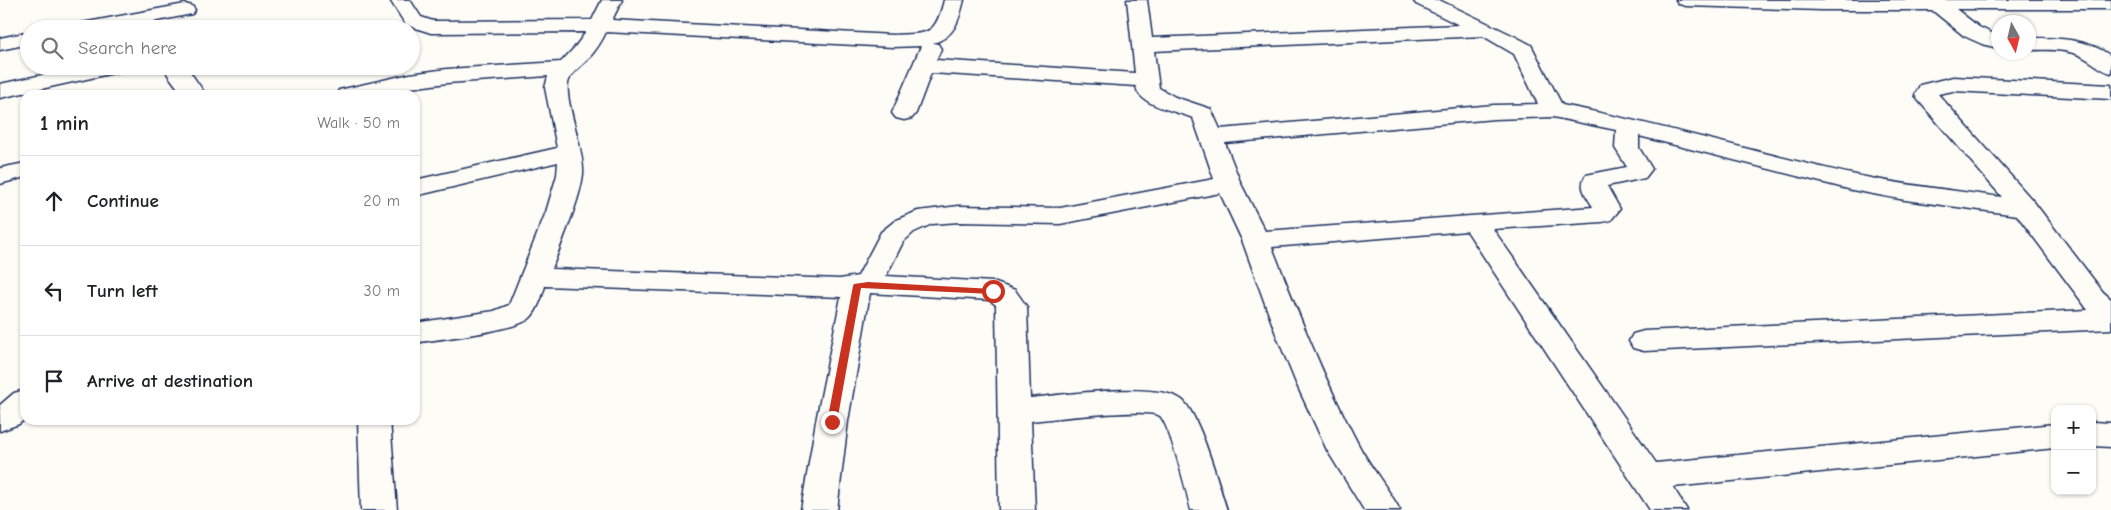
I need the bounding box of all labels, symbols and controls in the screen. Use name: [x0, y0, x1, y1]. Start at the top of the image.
north arrow: [1991, 15, 2036, 60]
search box: [20, 20, 420, 75]
icon: search: [38, 34, 66, 62]
text: Search here: [78, 37, 177, 59]
text: 1 min: [40, 111, 89, 135]
text: Walk · 50 m: [317, 114, 400, 132]
icon: ahead: [40, 187, 68, 215]
text: Continue: [87, 190, 159, 212]
text: 20 m: [363, 192, 400, 210]
icon: left: [40, 277, 68, 305]
text: Turn left: [87, 280, 158, 302]
route start: [982, 280, 1005, 303]
text: 30 m: [364, 282, 400, 300]
icon: arrive: [40, 367, 68, 395]
text: Arrive at destination: [87, 370, 253, 392]
map controls: [2051, 405, 2096, 495]
button: +: [2051, 405, 2096, 450]
route end: [821, 411, 844, 434]
button: −: [2051, 450, 2096, 495]

